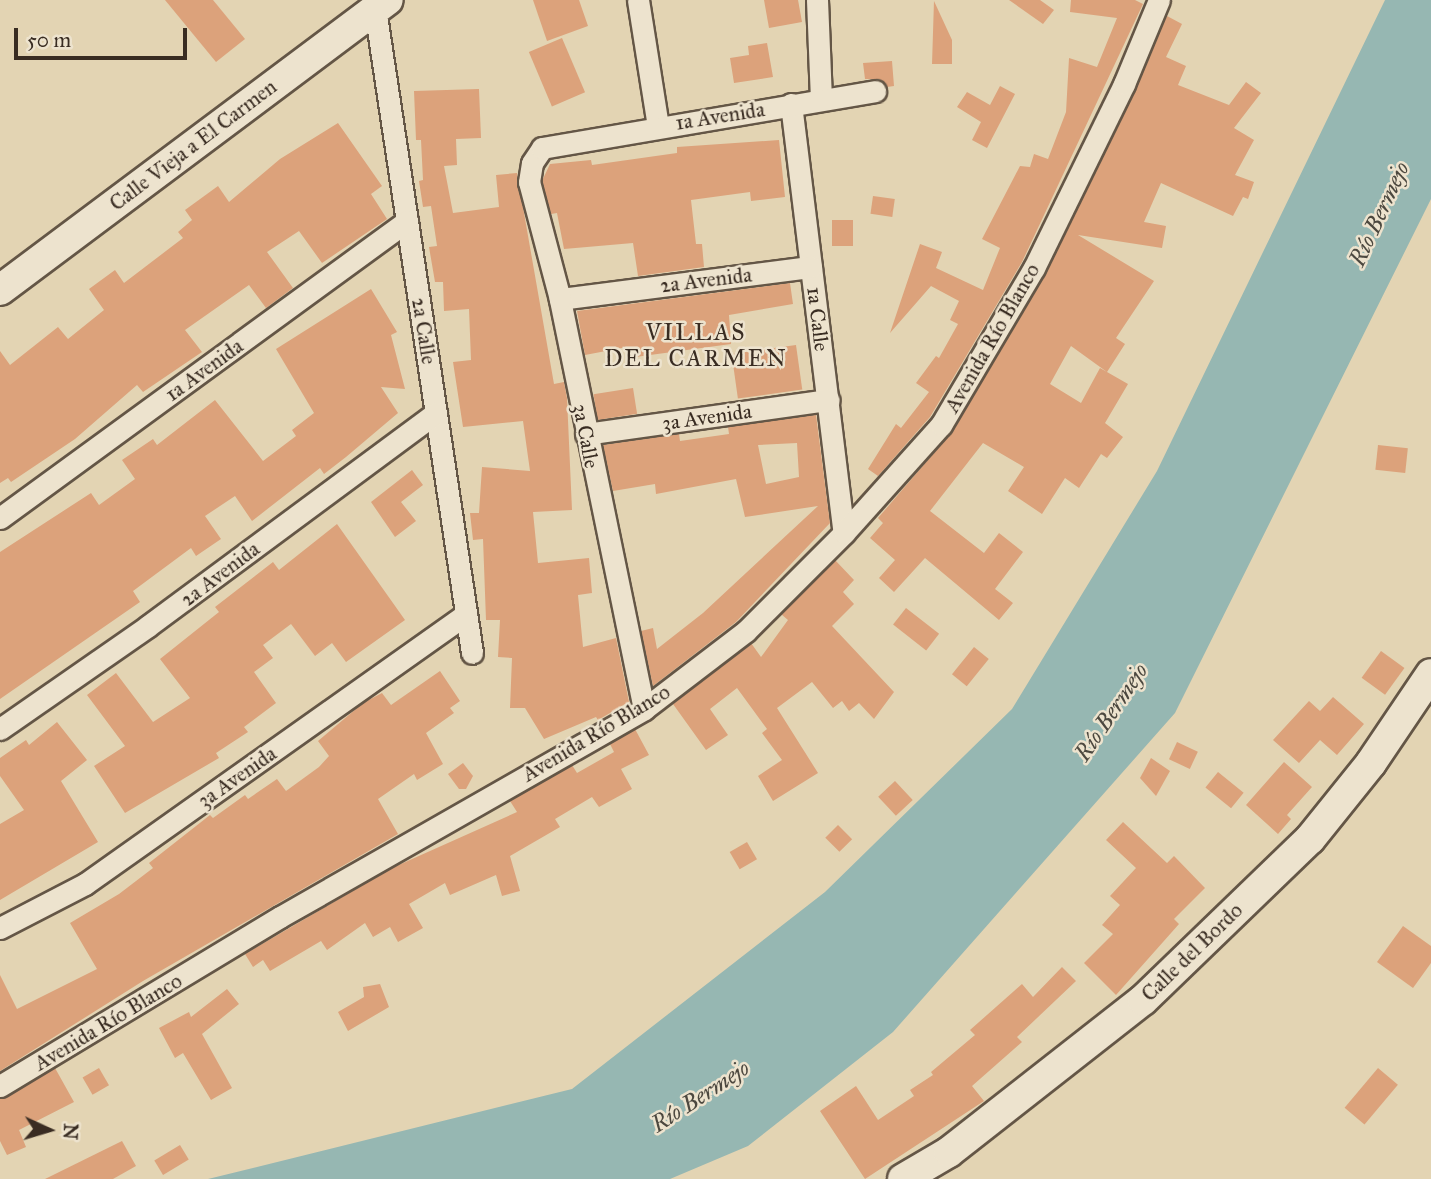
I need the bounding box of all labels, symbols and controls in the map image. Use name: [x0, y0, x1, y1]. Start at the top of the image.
scale bar: [18, 14, 191, 58]
text: 50 m: [27, 27, 71, 53]
street label: Calle Vieja a El Carmen: [104, 74, 282, 216]
street label: 1a Avenida: [674, 97, 766, 135]
water label: Río Bermejo: [1343, 158, 1415, 270]
street label: Avenida Río Blanco: [939, 259, 1045, 417]
street label: 2a Avenida: [659, 262, 753, 298]
street label: 1a Calle: [802, 285, 834, 353]
street label: 2a Calle: [406, 296, 442, 366]
district label: VILLAS DEL CARMEN: [606, 318, 786, 372]
street label: 1a Avenida: [160, 333, 248, 407]
street label: 3a Avenida: [661, 398, 753, 436]
street label: 3a Calle: [567, 402, 605, 470]
street label: 2a Avenida: [176, 536, 264, 612]
water label: Río Bermejo: [1068, 658, 1154, 766]
street label: Avenida Río Blanco: [518, 679, 674, 787]
street label: 3a Avenida: [193, 741, 281, 813]
street label: Calle del Bordo: [1136, 897, 1248, 1007]
street label: Avenida Río Blanco: [30, 968, 186, 1076]
water label: Río Bermejo: [646, 1054, 754, 1138]
north arrow: [14, 1095, 84, 1165]
text: N: [58, 1123, 82, 1140]

